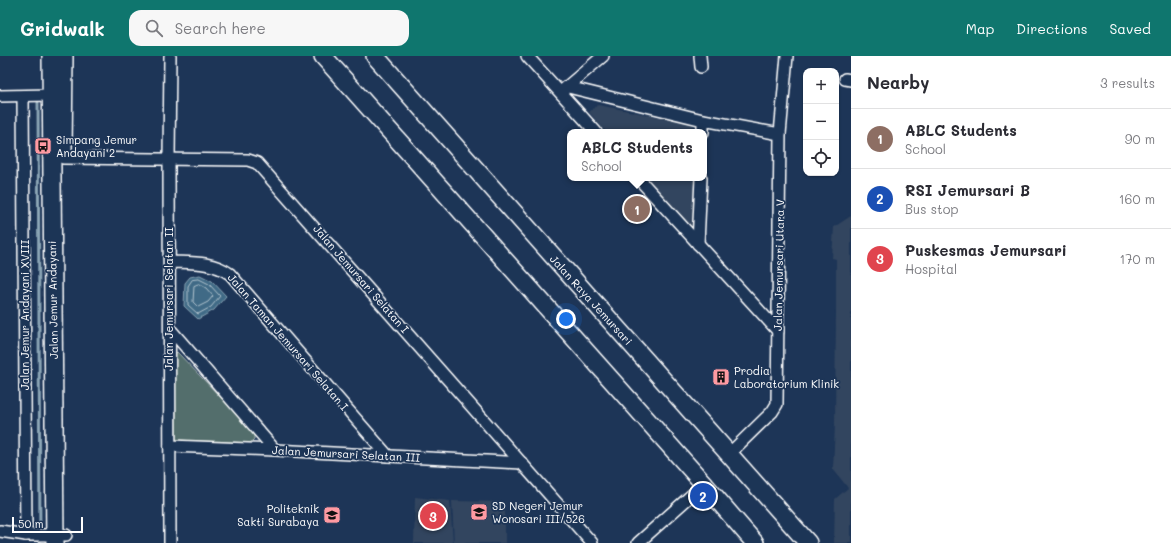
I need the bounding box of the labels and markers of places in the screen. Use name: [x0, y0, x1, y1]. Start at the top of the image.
place label: Simpang Jemur Andayani 2: [56, 132, 137, 160]
bus stop icon: Simpang Jemur Andayani 2: [33, 136, 53, 156]
pin: 1: [624, 194, 650, 224]
place label: Prodia Laboratorium Klinik: [734, 363, 839, 391]
building icon: Prodia Laboratorium Klinik: [711, 367, 731, 387]
pin: 2: [690, 481, 716, 511]
place label: SD Negeri Jemur Wonosari III/526: [492, 498, 585, 526]
place label: Politeknik Sakti Surabaya: [237, 501, 319, 529]
pin: 3: [420, 501, 446, 531]
school or university icon: SD Negeri Jemur Wonosari III/526: [469, 502, 489, 522]
school or university icon: Politeknik Sakti Surabaya: [322, 505, 342, 525]

